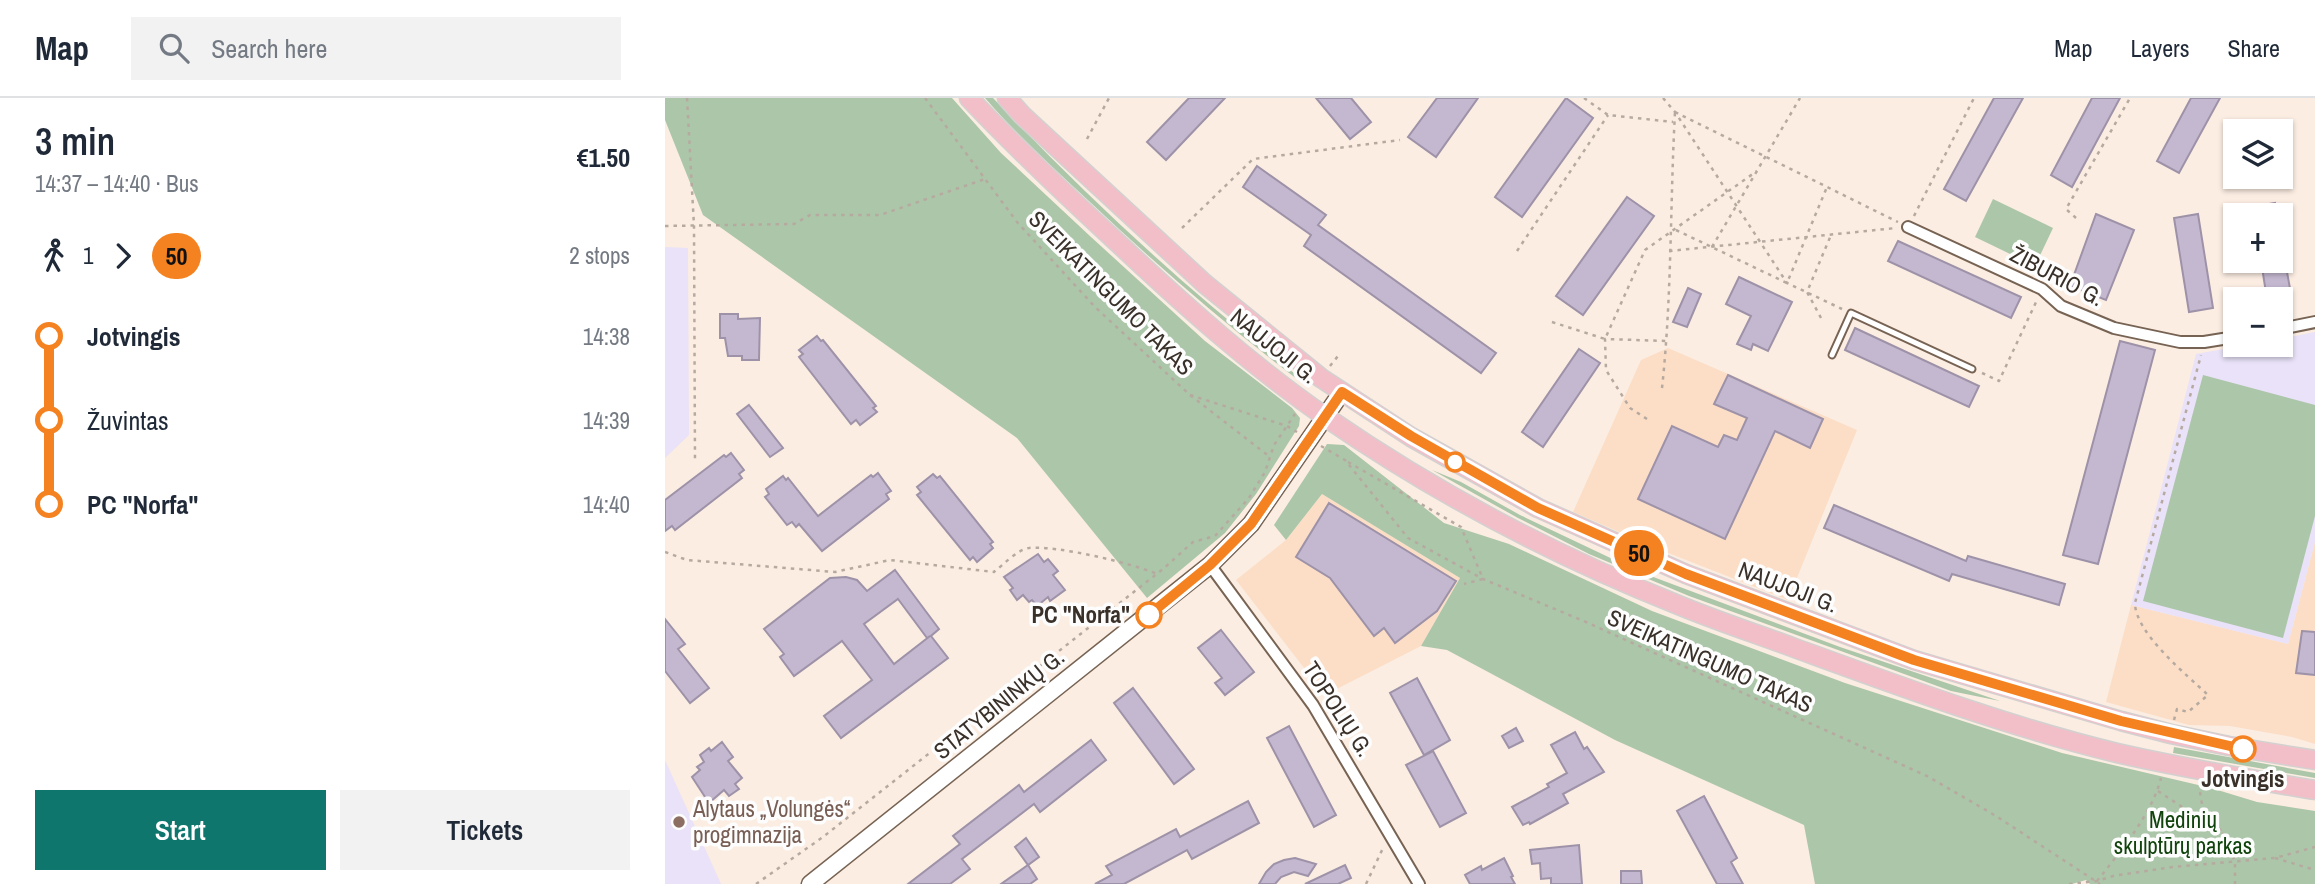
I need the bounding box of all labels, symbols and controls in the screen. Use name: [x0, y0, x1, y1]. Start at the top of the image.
search box: [131, 17, 621, 80]
text: Map: [35, 26, 89, 70]
icon: search: [155, 29, 193, 67]
text: Search here: [211, 31, 327, 66]
text: Map: [2054, 32, 2092, 64]
text: Layers: [2130, 32, 2189, 64]
text: Share: [2227, 32, 2280, 64]
text: 3 min: [35, 116, 115, 167]
map controls: [2223, 119, 2293, 357]
button: layers: [2223, 119, 2293, 189]
text: €1.50: [577, 140, 630, 175]
text: 14:37 – 14:40 · Bus: [35, 168, 199, 199]
street label: SVEIKATINGUMO TAKAS: [1022, 203, 1201, 382]
button: +: [2223, 203, 2293, 273]
icon: walk: [35, 237, 73, 275]
icon: forward: [104, 237, 142, 275]
street label: ŽIBURIO G.: [2005, 238, 2109, 313]
text: 1: [83, 240, 94, 271]
text: 50: [166, 240, 187, 272]
text: 2 stops: [569, 240, 630, 271]
button: −: [2223, 287, 2293, 357]
street label: NAUJOJI G.: [1224, 301, 1324, 390]
text: Jotvingis: [87, 319, 181, 354]
text: 14:38: [583, 321, 630, 352]
text: Žuvintas: [87, 403, 169, 438]
text: 14:39: [583, 405, 630, 436]
unlabelled marker: [1445, 452, 1465, 472]
text: PC "Norfa": [87, 487, 198, 522]
text: 14:40: [583, 489, 630, 520]
line badge: 50: [1607, 530, 1671, 576]
text: 50: [1628, 537, 1650, 569]
street label: NAUJOJI G.: [1734, 553, 1842, 620]
place label: PC "Norfa": [1031, 599, 1130, 630]
street label: SVEIKATINGUMO TAKAS: [1603, 601, 1818, 720]
marker: PC "Norfa": [1136, 602, 1162, 628]
street label: STATYBININKŲ G.: [927, 641, 1070, 766]
street label: TOPOLIŲ G.: [1296, 655, 1381, 762]
marker: Jotvingis: [2230, 736, 2256, 762]
place label: Jotvingis: [2202, 763, 2284, 794]
button: Start: [35, 790, 326, 870]
button: Tickets: [340, 790, 630, 870]
place label: Alytaus „Volungės“ progimnazija: [692, 793, 850, 850]
park label: Medinių skulptūrų parkas: [2114, 804, 2252, 861]
marker: Alytaus „Volungės“ progimnazija: [671, 814, 687, 830]

